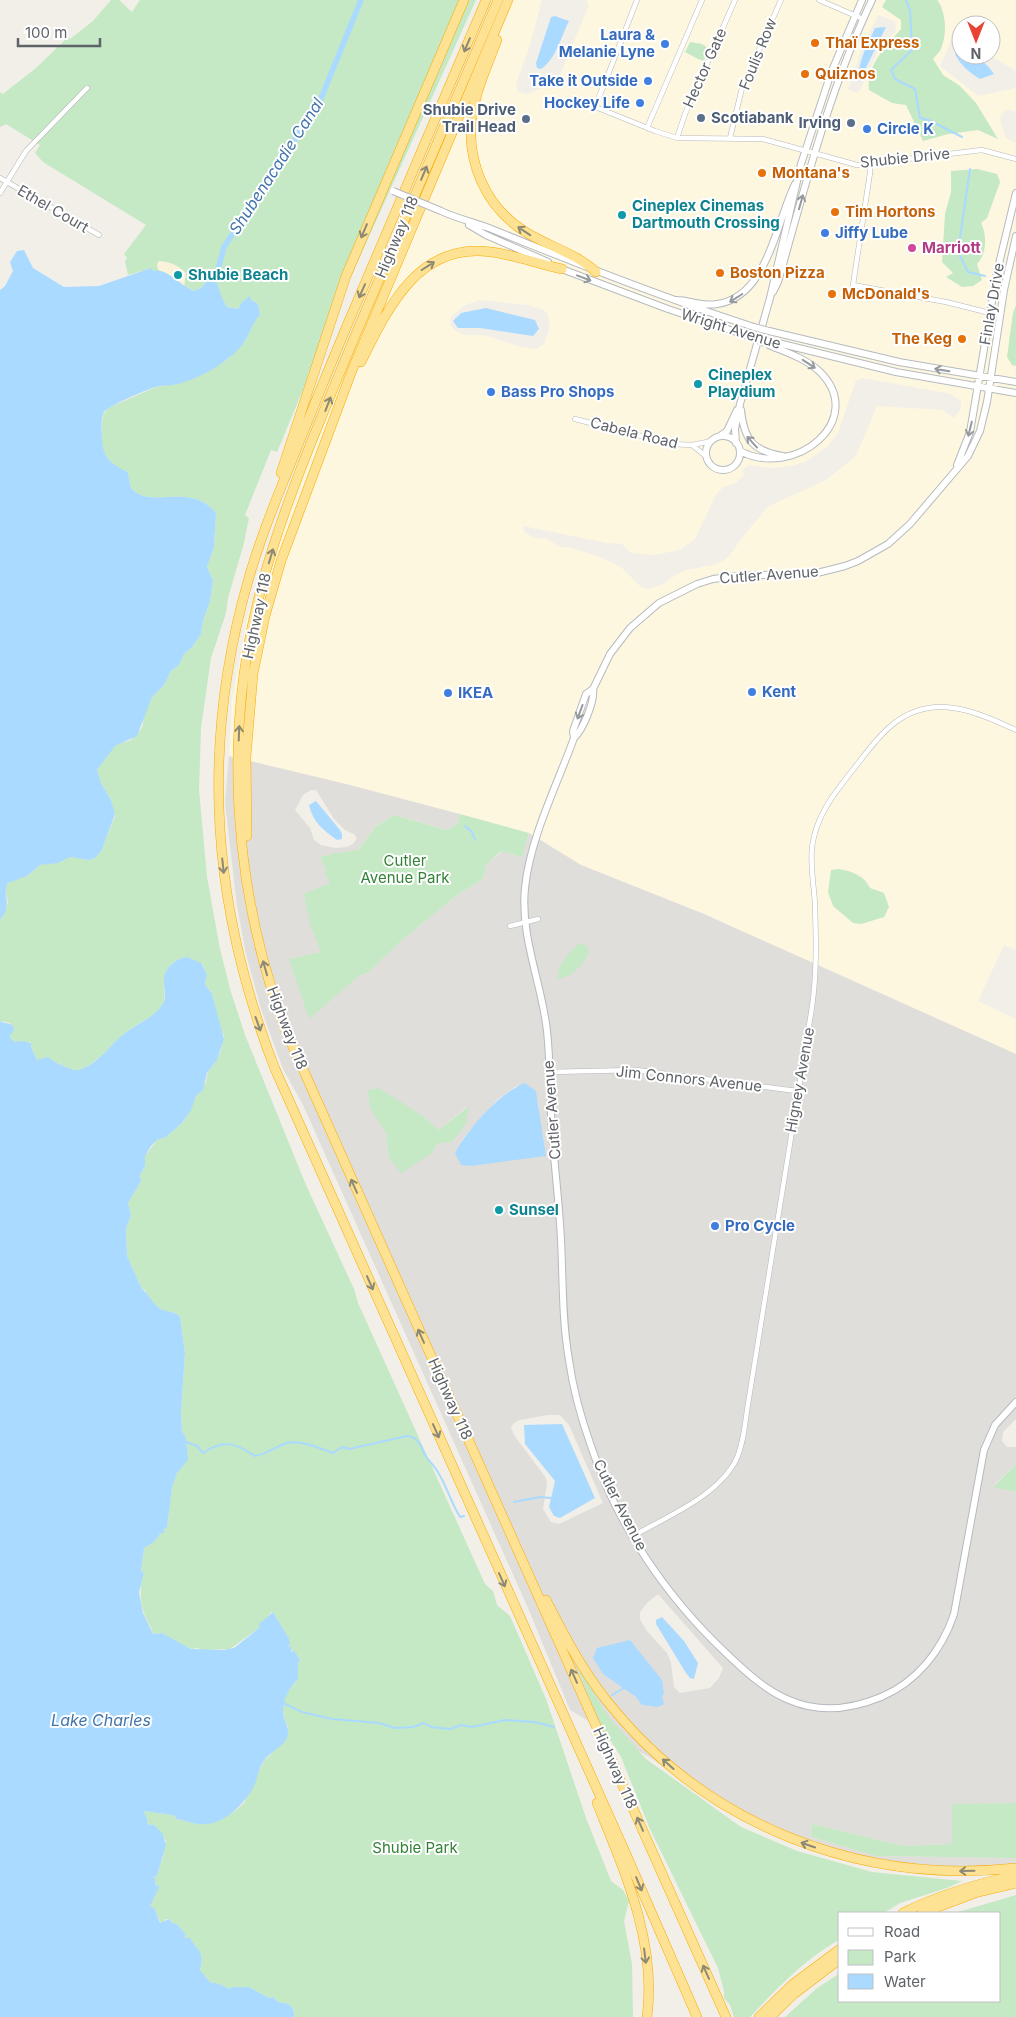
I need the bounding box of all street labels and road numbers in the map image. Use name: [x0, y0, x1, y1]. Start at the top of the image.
street label: Foulis Row: [734, 15, 781, 93]
street label: Hector Gate: [679, 25, 731, 111]
street label: Shubie Drive: [859, 143, 951, 172]
street label: Ethel Court: [14, 181, 92, 237]
street label: Highway 118: [371, 193, 422, 281]
street label: Finlay Drive: [975, 261, 1008, 346]
street label: Wright Avenue: [679, 304, 784, 353]
street label: Cabela Road: [588, 412, 680, 453]
street label: Cutler Avenue: [719, 562, 819, 587]
street label: Highway 118: [238, 571, 275, 661]
street label: Highway 118: [263, 984, 312, 1072]
street label: Higney Avenue: [781, 1026, 818, 1134]
street label: Cutler Avenue: [539, 1060, 564, 1160]
street label: Jim Connors Avenue: [615, 1061, 763, 1096]
street label: Highway 118: [424, 1355, 477, 1443]
street label: Cutler Avenue: [589, 1456, 652, 1553]
street label: Highway 118: [589, 1724, 642, 1812]

